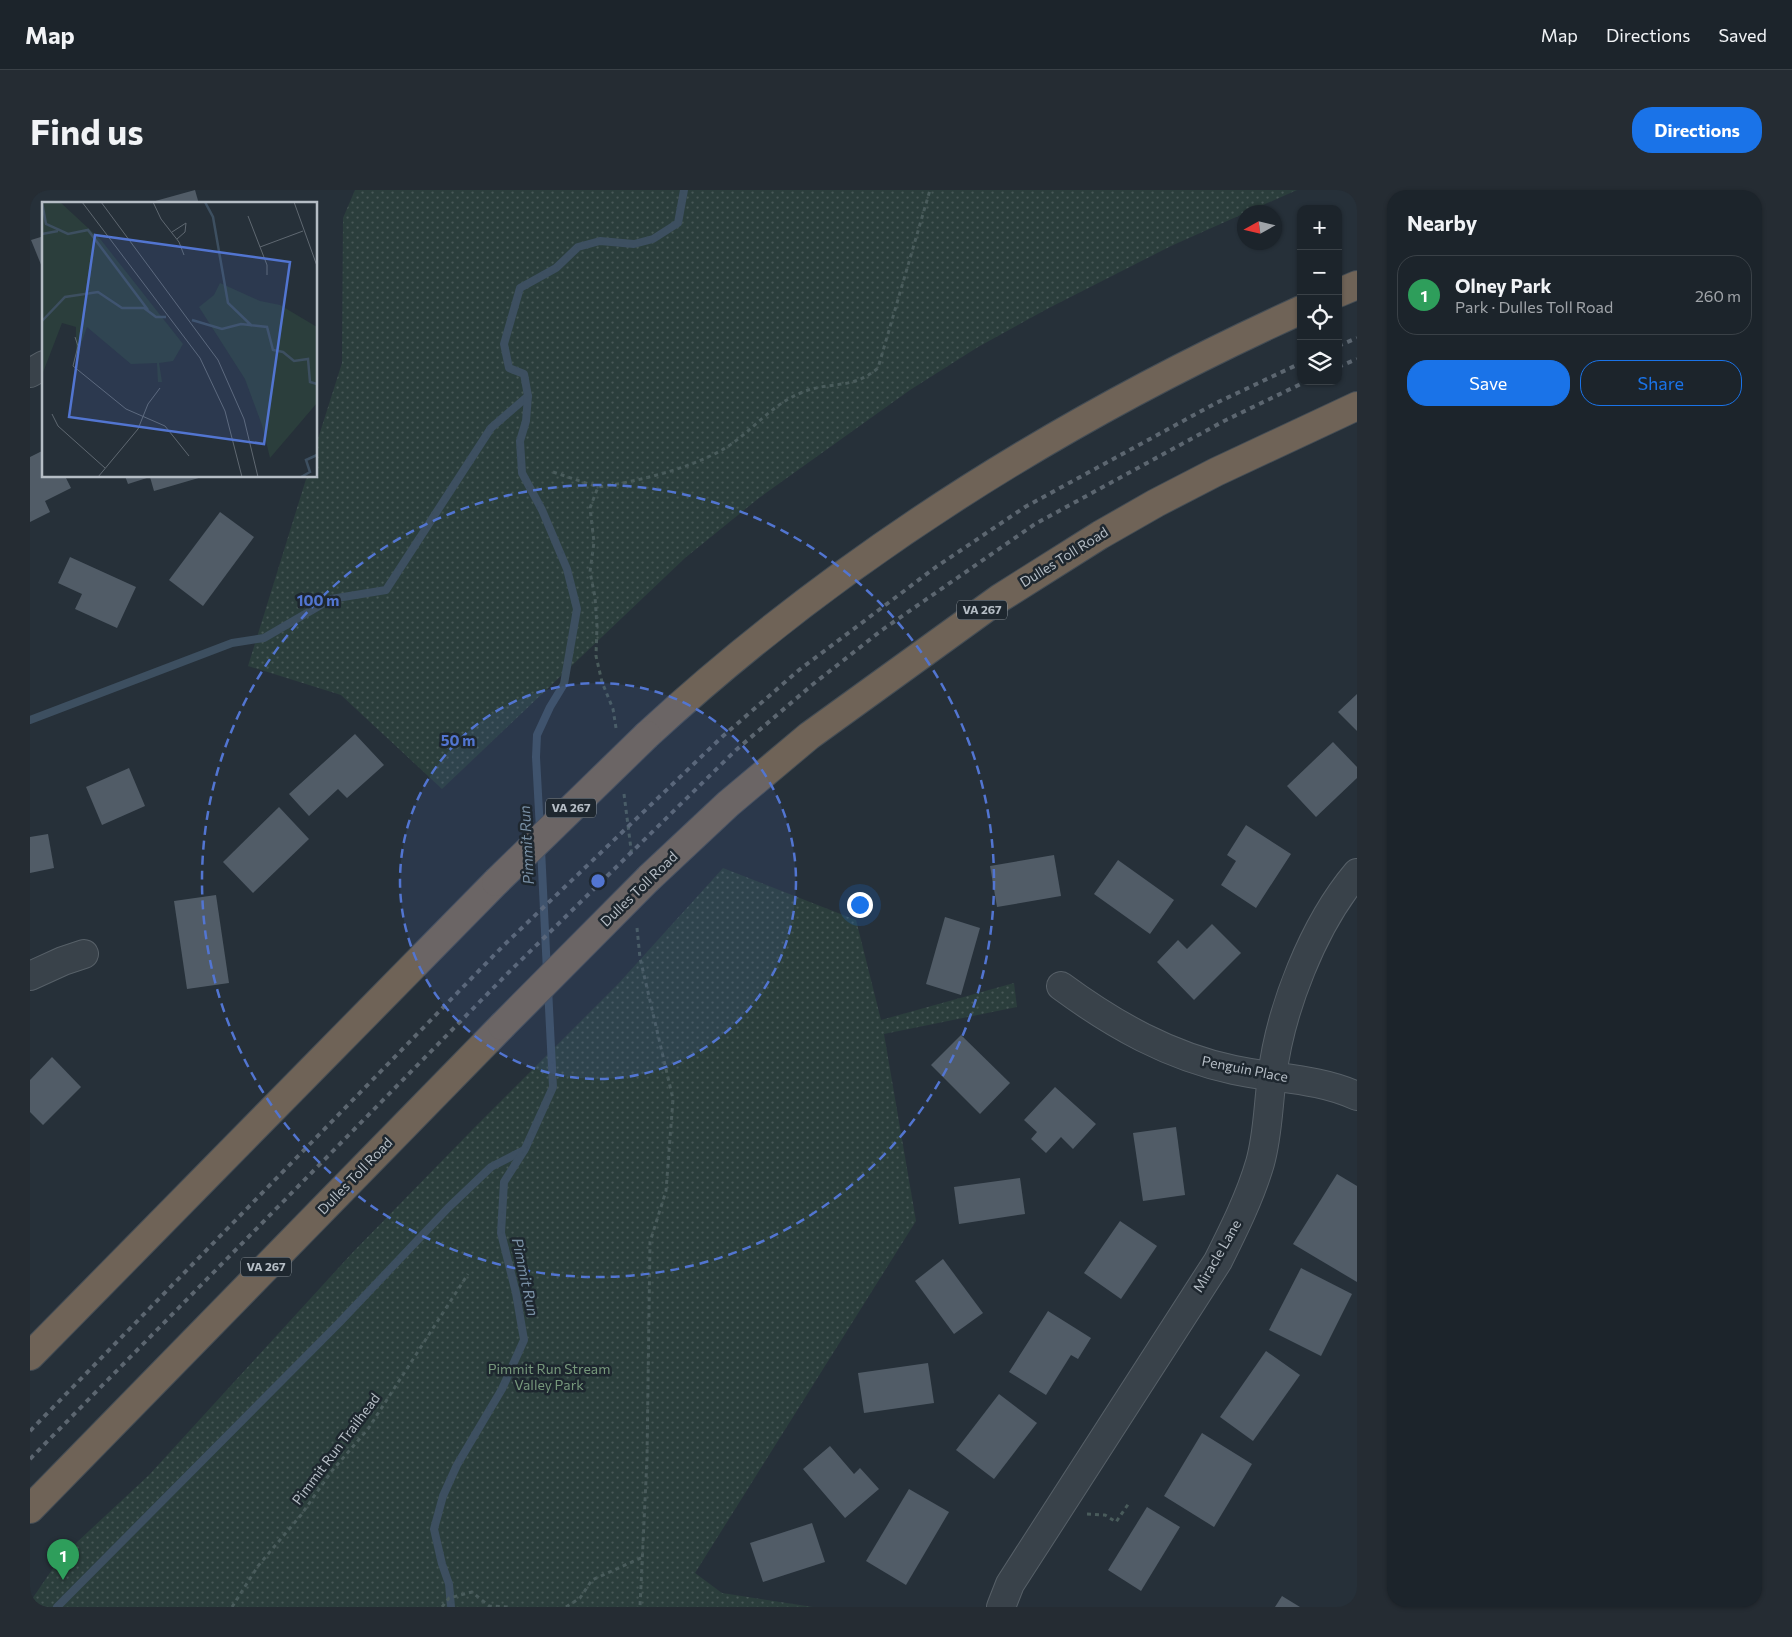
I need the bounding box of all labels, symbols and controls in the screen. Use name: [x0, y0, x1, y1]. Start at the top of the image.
text: Map: [25, 20, 75, 49]
text: Map: [1541, 24, 1578, 46]
text: Directions: [1606, 24, 1690, 46]
text: Saved: [1718, 24, 1767, 46]
button: Directions: [1632, 107, 1762, 153]
text: Find us: [30, 109, 144, 152]
inset map: [42, 202, 318, 478]
north arrow: [1237, 205, 1282, 250]
map controls: [1297, 205, 1342, 385]
button: +: [1297, 205, 1342, 250]
text: Nearby: [1407, 210, 1477, 235]
button: −: [1297, 250, 1342, 295]
text: Olney Park: [1455, 274, 1551, 297]
text: 1: [1420, 286, 1428, 305]
text: 260 m: [1695, 286, 1741, 305]
button: locate: [1297, 295, 1342, 340]
text: Park · Dulles Toll Road: [1455, 297, 1613, 316]
button: layers: [1297, 340, 1342, 385]
button: Save: [1407, 360, 1570, 406]
button: Share: [1580, 360, 1742, 406]
street label: Dulles Toll Road: [1017, 523, 1111, 590]
text: 100 m: [297, 591, 339, 609]
road number: VA 267: [957, 600, 1007, 620]
text: 50 m: [441, 731, 475, 749]
road number: VA 267: [546, 798, 596, 818]
water label: Pimmit Run: [515, 805, 537, 885]
street label: Dulles Toll Road: [597, 848, 681, 930]
centre of rings: [589, 872, 607, 890]
your location: [847, 892, 873, 918]
street label: Penguin Place: [1200, 1052, 1290, 1085]
street label: Dulles Toll Road: [314, 1134, 396, 1218]
street label: Miracle Lane: [1189, 1216, 1244, 1295]
water label: Pimmit Run: [509, 1236, 543, 1317]
road number: VA 267: [241, 1258, 291, 1276]
park label: Pimmit Run Stream Valley Park: [488, 1360, 610, 1393]
street label: Pimmit Run Trailhead: [288, 1390, 383, 1508]
pin: 1: [47, 1539, 79, 1580]

